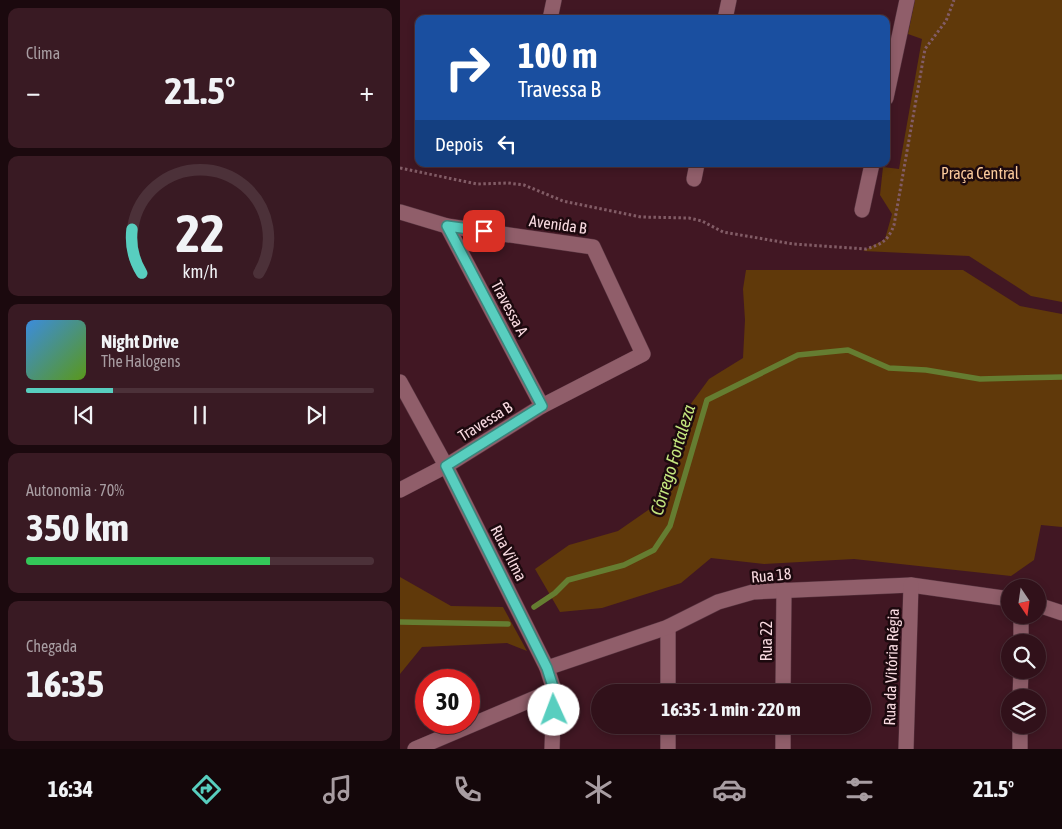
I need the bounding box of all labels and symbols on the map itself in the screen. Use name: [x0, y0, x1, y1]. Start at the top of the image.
park label: Praça Central: [941, 164, 1020, 183]
pin: [463, 210, 505, 252]
street label: Avenida B: [528, 211, 588, 237]
street label: Travessa A: [488, 277, 532, 339]
street label: Travessa B: [455, 397, 516, 445]
water label: Córrego Fortaleza: [646, 401, 700, 518]
street label: Rua Vilma: [487, 522, 531, 584]
street label: Rua 18: [750, 564, 792, 586]
north arrow: [1001, 579, 1046, 624]
street label: Rua da Vitória Régia: [880, 608, 903, 726]
street label: Rua 22: [757, 621, 775, 661]
speed limit sign: 30: [415, 669, 480, 734]
position arrow: [527, 683, 579, 735]

